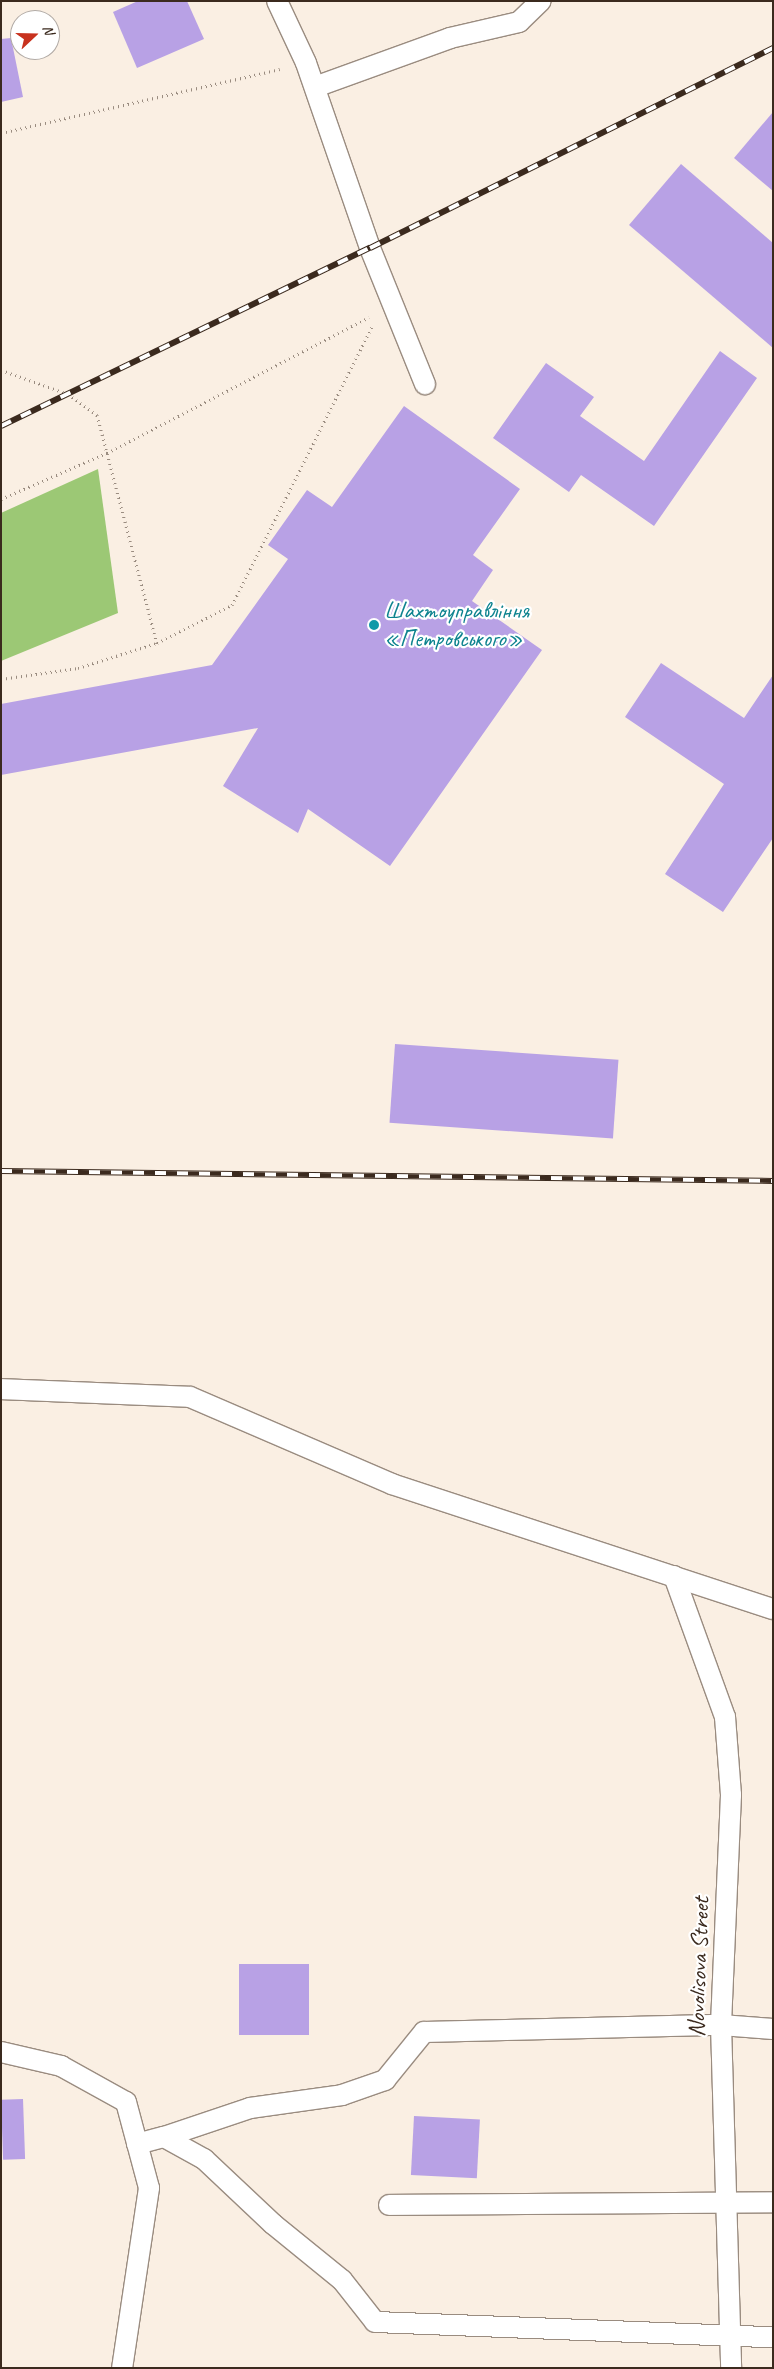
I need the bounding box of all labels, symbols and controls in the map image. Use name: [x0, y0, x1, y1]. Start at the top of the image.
north arrow: [10, 10, 60, 60]
text: N: [39, 23, 58, 37]
place label: Шахтоуправління «Петровського»: [384, 597, 529, 653]
marker: Шахтоуправління «Петровського»: [368, 619, 380, 631]
street label: Novolisova Street: [682, 1896, 716, 2038]

